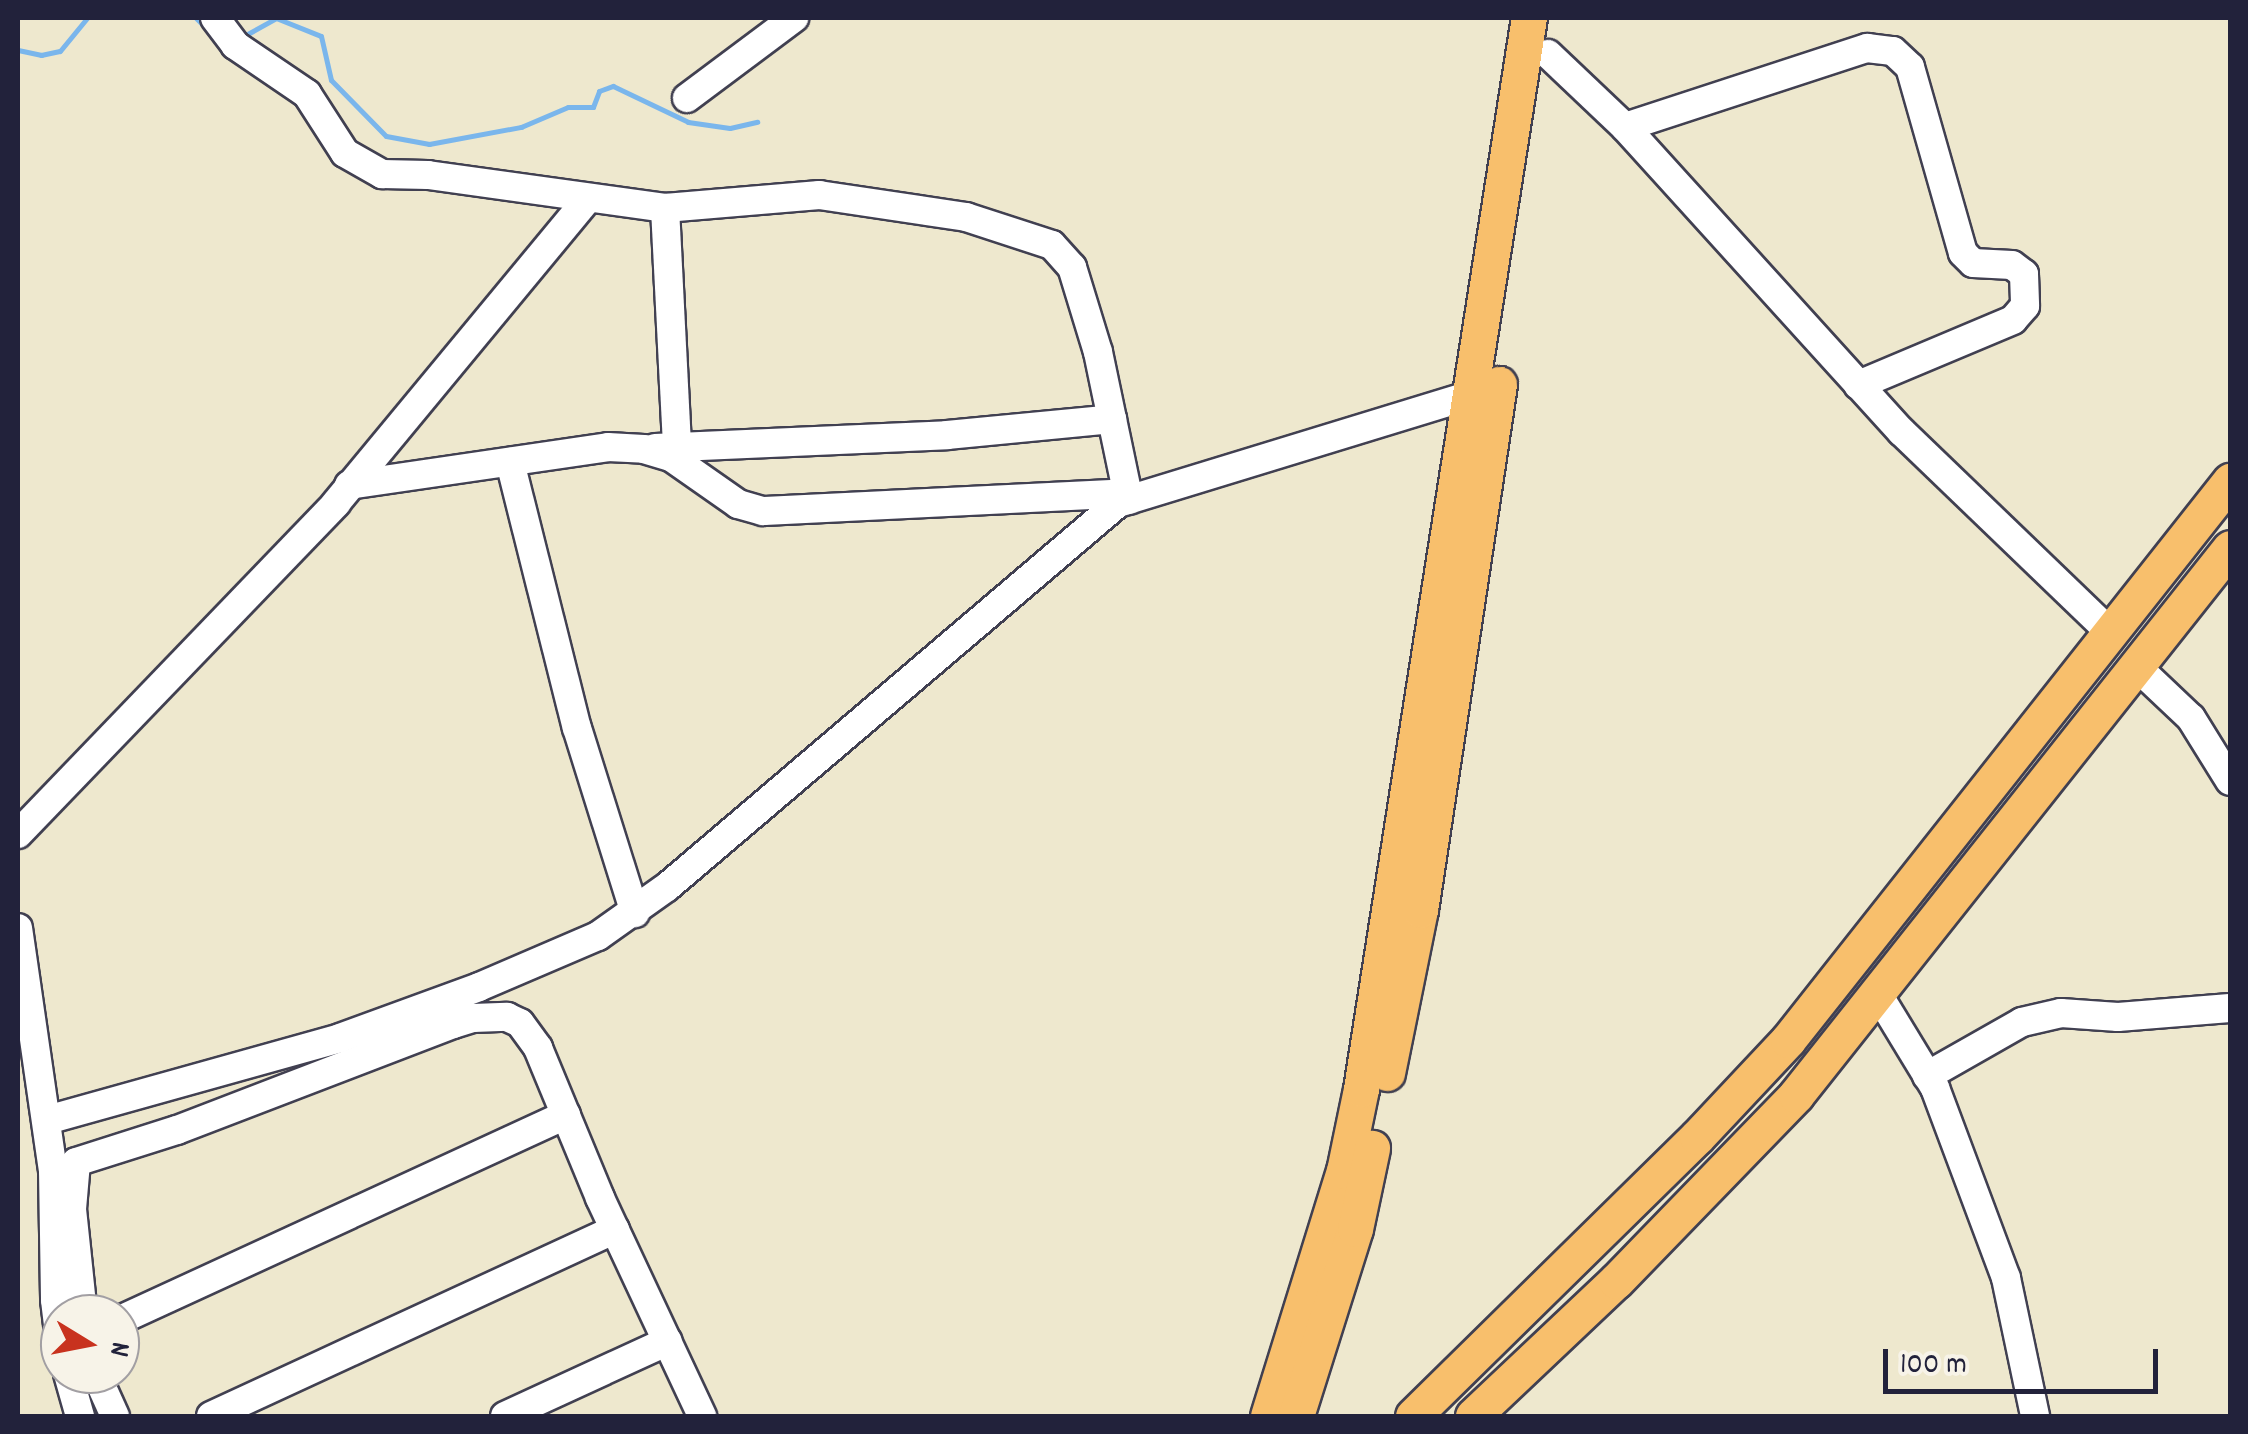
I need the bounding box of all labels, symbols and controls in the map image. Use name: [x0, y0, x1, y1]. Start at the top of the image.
north arrow: [40, 1294, 140, 1394]
scale bar: [1888, 1329, 2163, 1391]
text: N: [97, 1339, 138, 1359]
text: 100 m: [1900, 1345, 1967, 1388]

